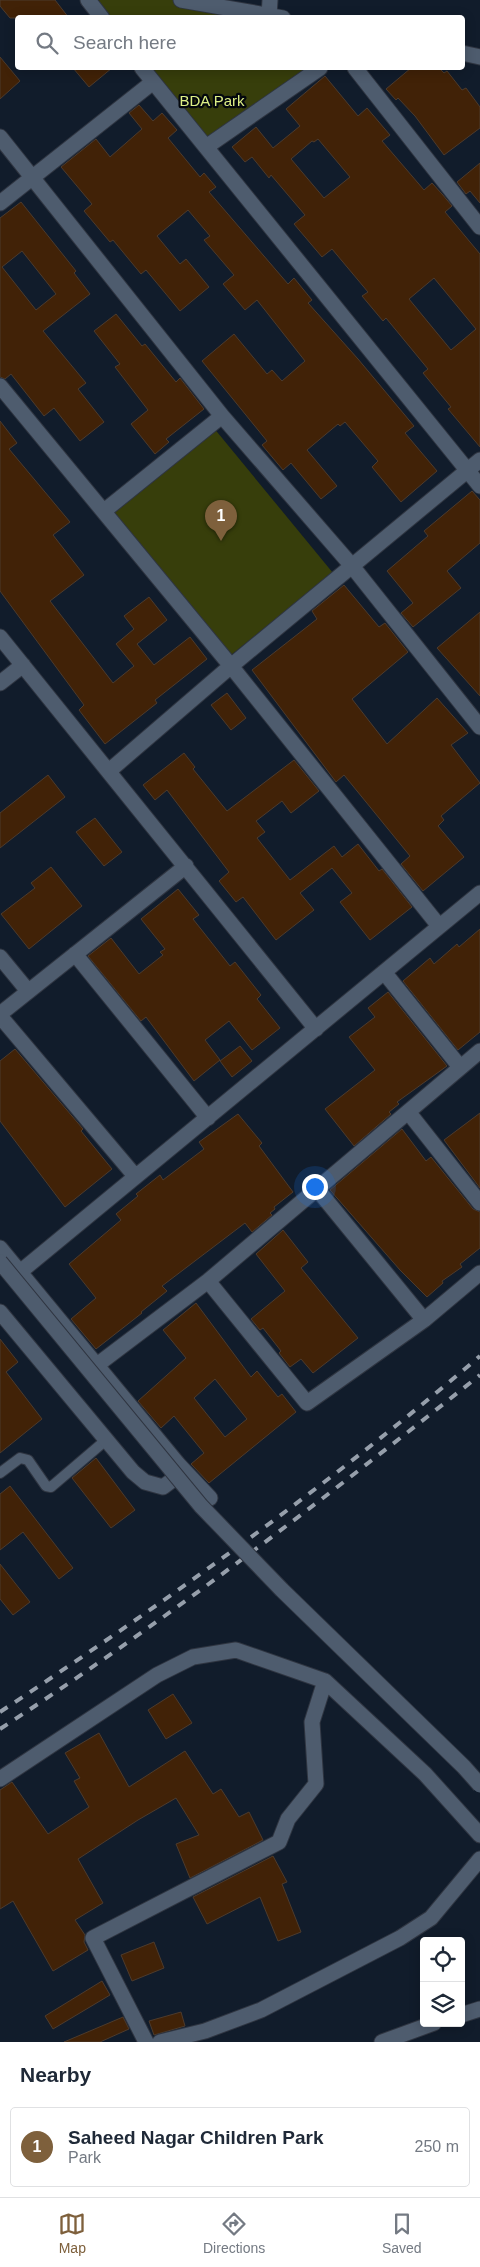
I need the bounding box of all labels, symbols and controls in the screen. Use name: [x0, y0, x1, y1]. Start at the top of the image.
search box: [15, 15, 465, 70]
icon: search: [33, 29, 61, 57]
text: Search here: [73, 32, 177, 53]
park label: BDA Park: [179, 92, 245, 109]
pin: 1: [205, 500, 237, 541]
your location: [302, 1174, 328, 1200]
map controls: [420, 1937, 465, 2027]
button: locate: [420, 1937, 465, 1982]
button: layers: [420, 1982, 465, 2027]
text: Nearby: [20, 2063, 91, 2086]
text: Saheed Nagar Children Park: [68, 2127, 324, 2148]
text: 1: [33, 2138, 41, 2155]
text: 250 m: [415, 2138, 459, 2155]
text: Park: [68, 2149, 101, 2166]
tab: Map: [58, 2210, 86, 2256]
tab: Directions: [203, 2210, 265, 2256]
tab: Saved: [382, 2210, 422, 2256]

